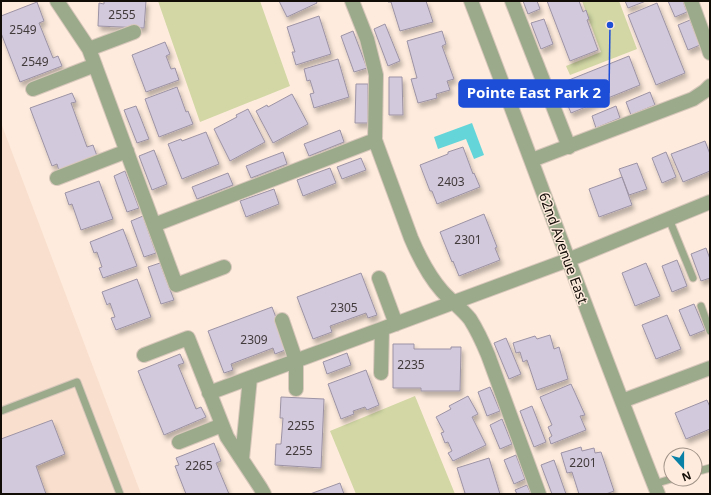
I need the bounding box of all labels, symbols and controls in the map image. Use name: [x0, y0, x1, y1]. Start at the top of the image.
house number: 2555: [108, 6, 136, 23]
house number: 2549: [9, 21, 37, 38]
house number: 2549: [21, 53, 49, 70]
callout: Pointe East Park 2: [459, 80, 609, 107]
text: Pointe East Park 2: [467, 82, 602, 102]
house number: 2403: [437, 173, 465, 190]
street label: 62nd Avenue East: [535, 190, 593, 306]
house number: 2301: [454, 231, 482, 248]
house number: 2305: [330, 299, 358, 316]
house number: 2309: [240, 331, 268, 348]
house number: 2235: [397, 356, 425, 373]
house number: 2255: [287, 417, 315, 434]
house number: 2255: [285, 442, 313, 459]
north arrow: [663, 447, 703, 487]
house number: 2201: [569, 454, 597, 471]
house number: 2265: [185, 457, 213, 474]
text: N: [680, 468, 694, 485]

